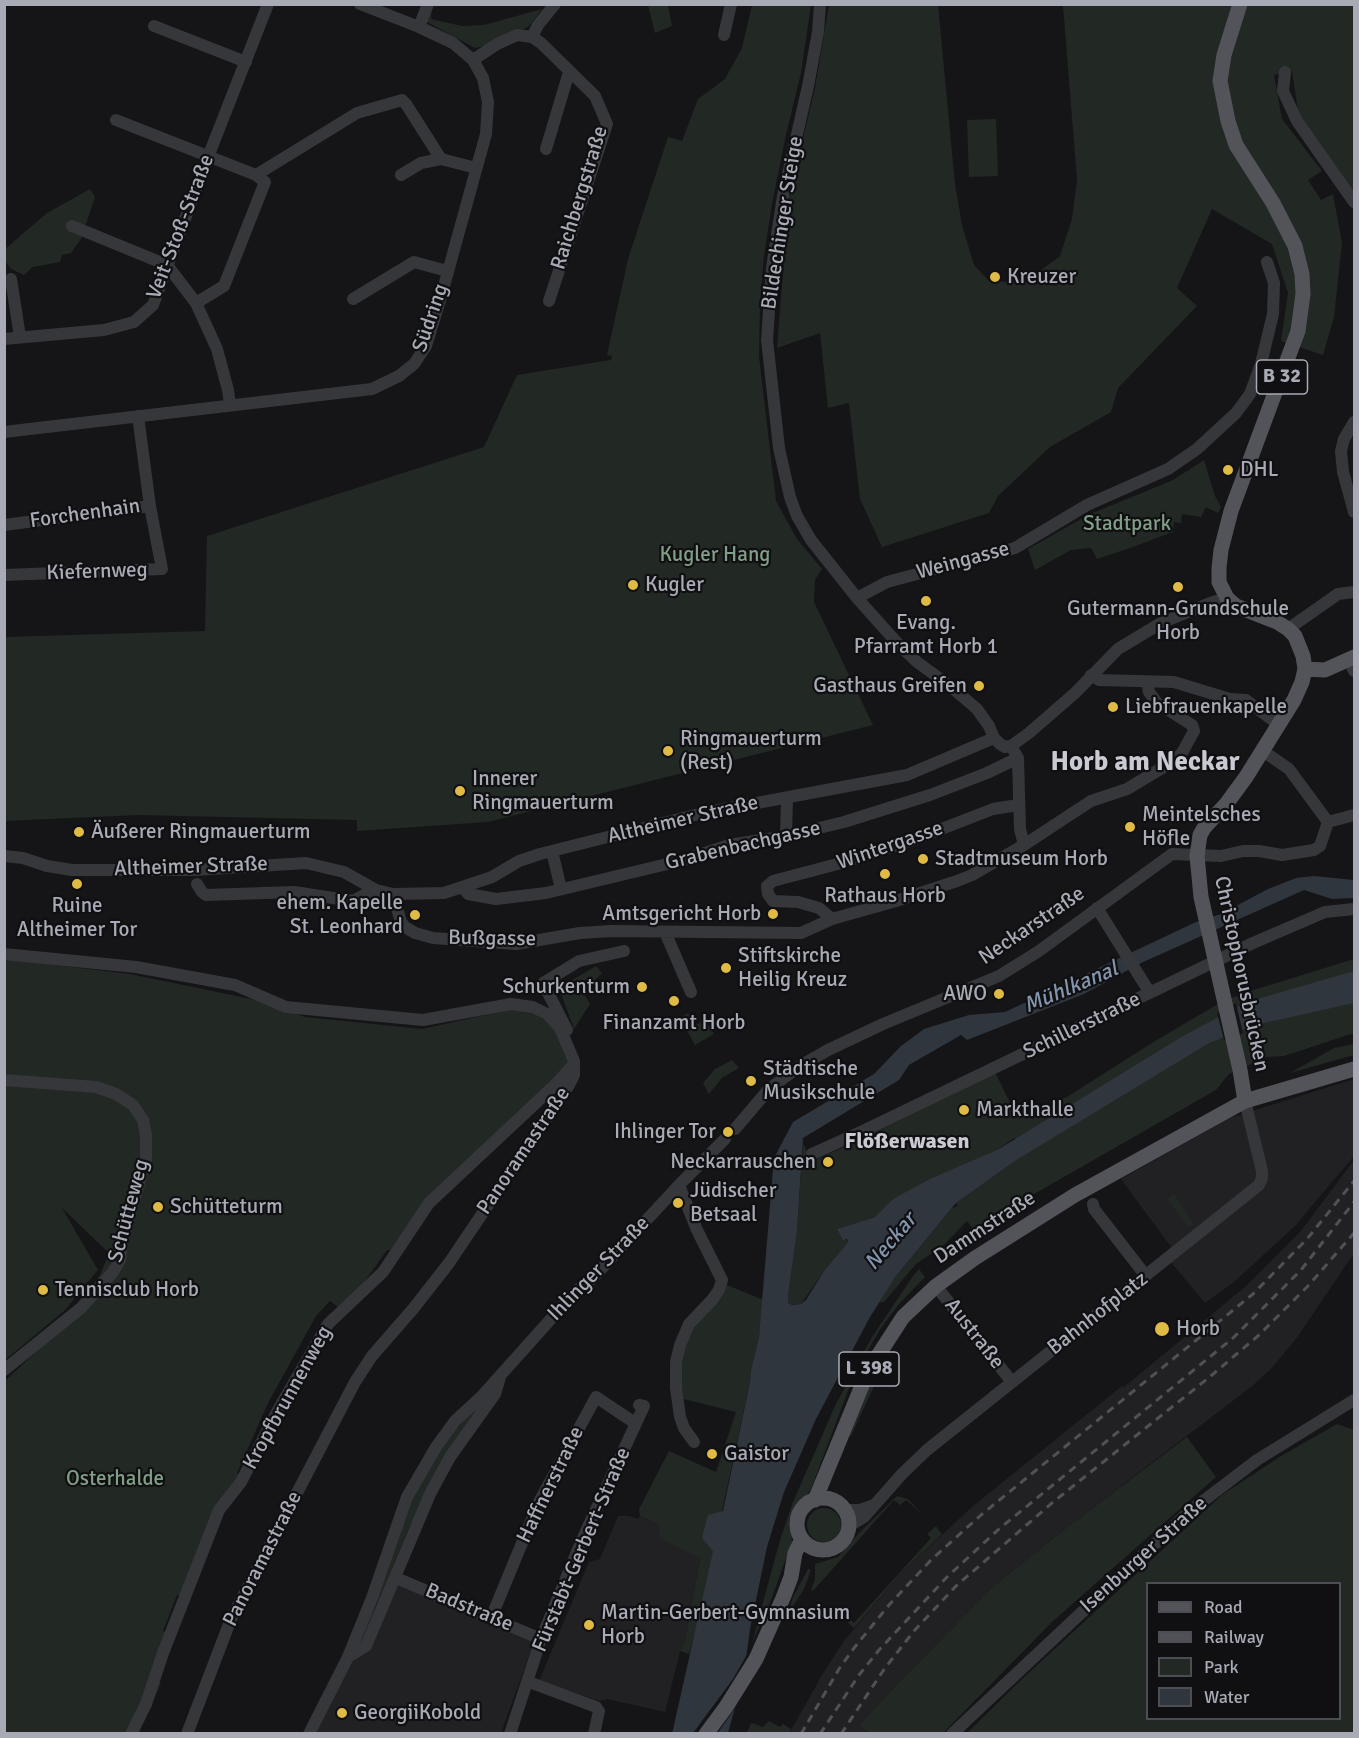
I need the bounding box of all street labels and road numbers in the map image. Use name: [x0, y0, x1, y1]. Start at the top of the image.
street label: Raichbergstraße: [546, 123, 614, 273]
street label: Bildechinger Steige: [757, 135, 809, 311]
street label: Veit-Stoß-Straße: [142, 151, 220, 303]
street label: Südring: [408, 281, 454, 355]
road number: B 32: [1256, 360, 1308, 394]
street label: Forchenhain: [28, 494, 142, 534]
street label: Weingasse: [914, 536, 1012, 586]
street label: Kiefernweg: [46, 558, 148, 586]
street label: Altheimer Straße: [605, 790, 761, 850]
street label: Grabenbachgasse: [663, 816, 823, 876]
street label: Wintergasse: [834, 816, 946, 876]
street label: Altheimer Straße: [114, 852, 268, 882]
street label: Christophorusbrücken: [1208, 874, 1274, 1074]
street label: Neckarstraße: [974, 881, 1090, 971]
street label: Bußgasse: [448, 926, 536, 952]
street label: Schillerstraße: [1019, 987, 1145, 1065]
street label: Panoramastraße: [472, 1082, 576, 1220]
street label: Schütteweg: [103, 1157, 155, 1265]
street label: Dammstraße: [930, 1186, 1040, 1270]
street label: Ihlinger Straße: [543, 1211, 655, 1327]
street label: Bahnhofplatz: [1043, 1267, 1153, 1361]
street label: Austraße: [939, 1294, 1009, 1374]
street label: Kropfbrunnenweg: [238, 1322, 338, 1474]
road number: L 398: [839, 1352, 899, 1386]
street label: Haffnerstraße: [512, 1423, 590, 1547]
street label: Fürstabt-Gerbert-Straße: [527, 1444, 637, 1656]
street label: Panoramastraße: [218, 1487, 308, 1631]
street label: Isenburger Straße: [1075, 1491, 1213, 1619]
street label: Badstraße: [421, 1578, 517, 1638]

